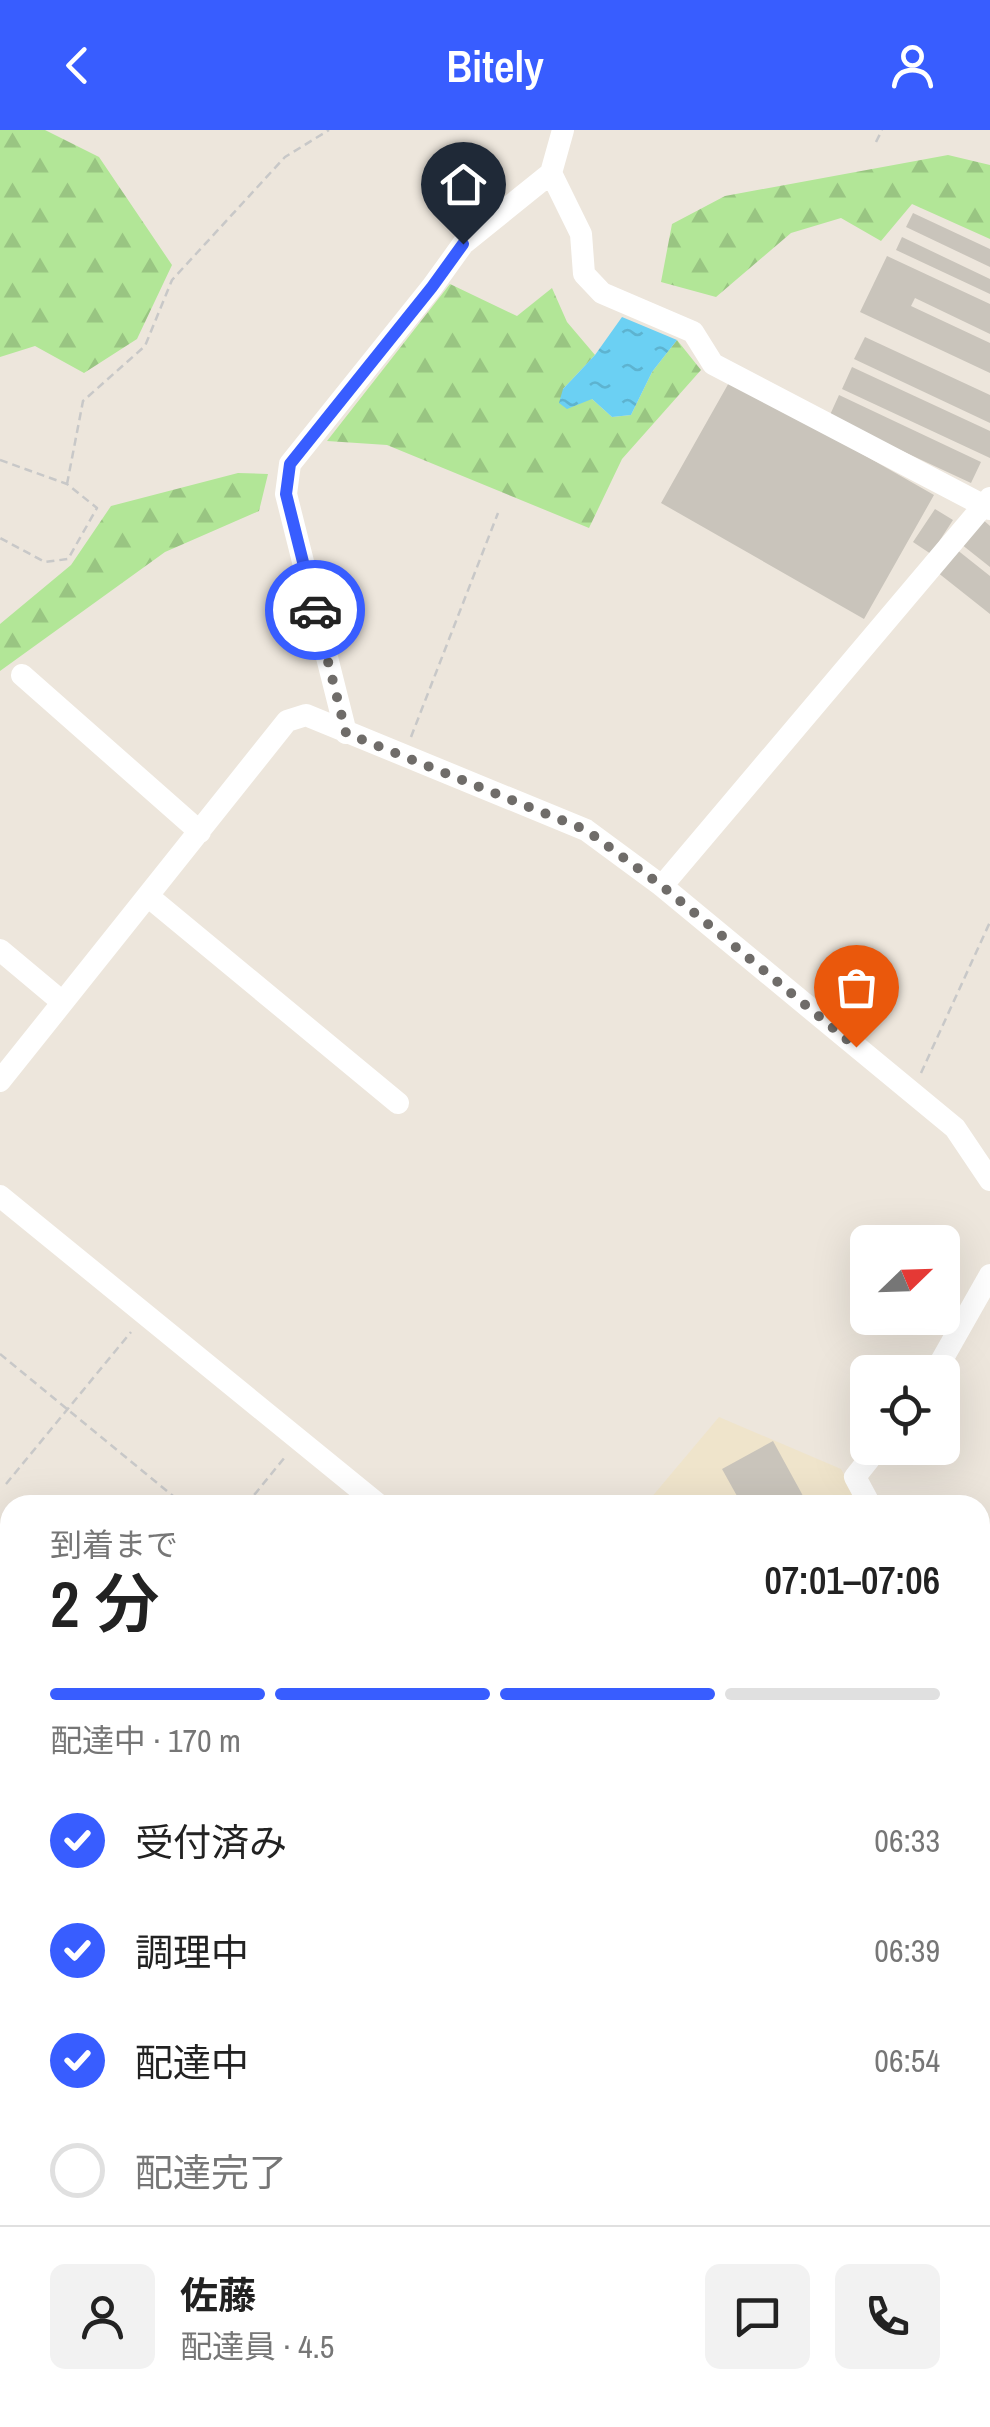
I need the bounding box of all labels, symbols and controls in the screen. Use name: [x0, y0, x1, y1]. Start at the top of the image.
text: Bitely: [446, 35, 544, 96]
icon: back: [50, 38, 105, 93]
icon: person: [885, 38, 940, 93]
pin: [421, 142, 506, 245]
icon: home: [436, 157, 491, 212]
courier: [265, 560, 365, 660]
icon: car: [288, 583, 343, 638]
pin: [814, 945, 899, 1048]
icon: bag: [829, 960, 884, 1015]
north arrow: [850, 1225, 960, 1335]
map controls: [850, 1225, 960, 1465]
button: locate: [850, 1355, 960, 1465]
text: 到着まで: [50, 1523, 178, 1566]
text: 07:01–07:06: [764, 1555, 940, 1606]
text: 2 分: [50, 1560, 159, 1647]
text: 配達中 · 170 m: [50, 1719, 241, 1762]
icon: check: [50, 1813, 105, 1868]
text: 受付済み: [135, 1817, 287, 1868]
text: 06:33: [874, 1819, 940, 1862]
icon: check: [50, 1923, 105, 1978]
text: 調理中: [135, 1927, 249, 1978]
text: 06:39: [874, 1929, 940, 1972]
icon: check: [50, 2033, 105, 2088]
text: 配達中: [135, 2037, 249, 2088]
text: 06:54: [874, 2039, 940, 2082]
text: 配達完了: [135, 2147, 287, 2198]
button: person: [50, 2264, 155, 2369]
button: chat: [705, 2264, 810, 2369]
button: phone: [835, 2264, 940, 2369]
text: 佐藤: [180, 2270, 256, 2321]
text: 配達員 · 4.5: [180, 2325, 334, 2368]

